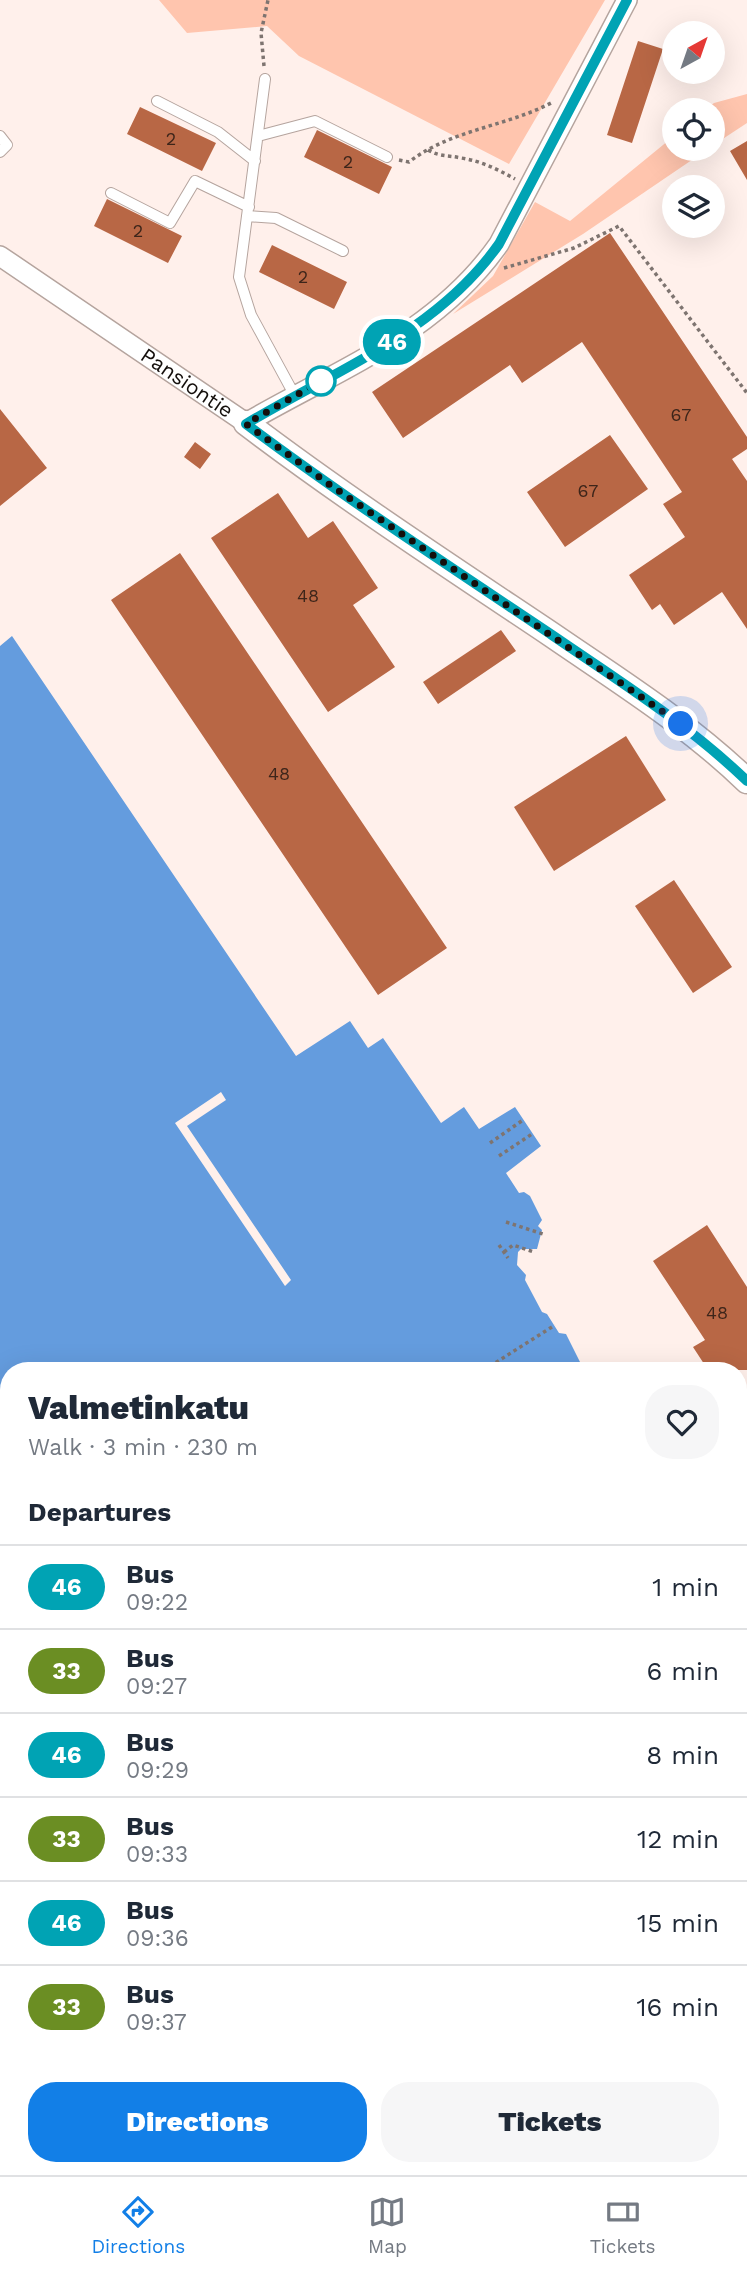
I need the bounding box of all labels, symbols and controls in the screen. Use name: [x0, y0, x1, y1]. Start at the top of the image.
north arrow: [662, 21, 724, 84]
map controls: [662, 21, 725, 238]
button: locate: [662, 98, 725, 161]
house number: 2: [166, 128, 176, 149]
house number: 2: [343, 151, 353, 172]
button: layers: [662, 175, 725, 238]
house number: 2: [133, 220, 143, 241]
house number: 2: [298, 266, 308, 287]
line badge: 46: [360, 319, 424, 365]
text: 46: [377, 328, 407, 356]
street label: Pansiontie: [136, 342, 238, 423]
unlabelled marker: [306, 366, 336, 396]
house number: 67: [671, 404, 691, 425]
house number: 67: [578, 480, 598, 501]
house number: 48: [297, 585, 319, 606]
your location: [663, 706, 698, 741]
house number: 48: [268, 763, 290, 784]
house number: 48: [706, 1302, 728, 1323]
button: heart: [645, 1385, 719, 1459]
text: Valmetinkatu: [28, 1388, 249, 1427]
text: Walk · 3 min · 230 m: [28, 1434, 258, 1461]
text: Departures: [28, 1497, 171, 1527]
text: Bus: [126, 1559, 174, 1589]
text: 1 min: [652, 1572, 719, 1602]
text: 46: [51, 1573, 82, 1601]
text: 09:22: [126, 1589, 188, 1616]
text: Bus: [126, 1643, 174, 1673]
text: 6 min: [647, 1656, 719, 1686]
text: 33: [52, 1657, 81, 1685]
text: 09:27: [126, 1673, 187, 1700]
text: Bus: [126, 1727, 174, 1757]
text: 8 min: [646, 1740, 719, 1770]
text: 46: [51, 1741, 82, 1769]
text: 09:29: [126, 1757, 189, 1784]
text: Bus: [126, 1811, 174, 1841]
text: 12 min: [637, 1824, 719, 1854]
text: 33: [52, 1825, 81, 1853]
text: 09:33: [126, 1841, 188, 1868]
text: Bus: [126, 1895, 174, 1925]
text: 15 min: [637, 1908, 719, 1938]
text: 46: [51, 1909, 82, 1937]
text: 09:36: [126, 1925, 189, 1952]
text: Bus: [126, 1979, 174, 2009]
text: 16 min: [636, 1992, 719, 2022]
text: 33: [52, 1993, 81, 2021]
text: 09:37: [126, 2009, 187, 2036]
button: Directions: [28, 2082, 367, 2162]
button: Tickets: [381, 2082, 719, 2162]
tab: Directions: [91, 2193, 185, 2258]
tab: Map: [368, 2193, 407, 2258]
tab: Tickets: [590, 2193, 656, 2258]

